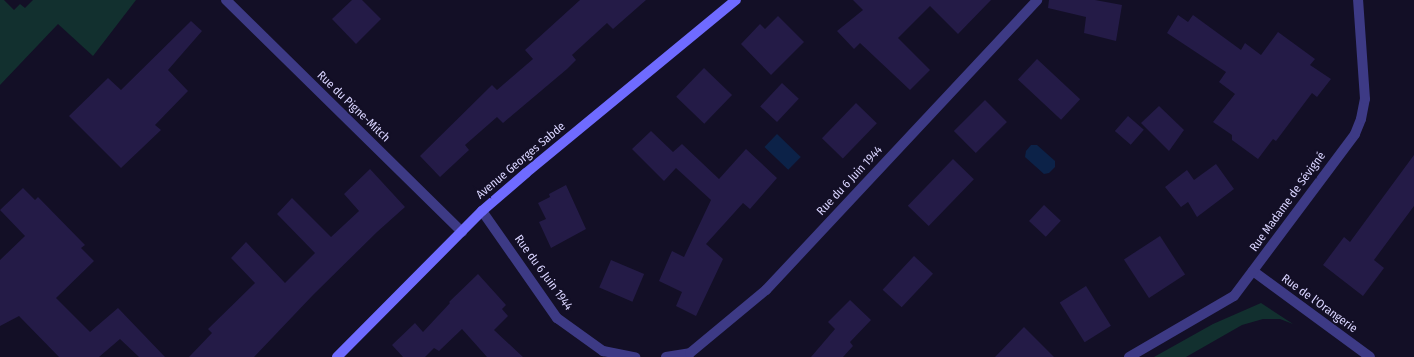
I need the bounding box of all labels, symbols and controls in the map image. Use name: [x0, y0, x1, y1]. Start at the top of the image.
street label: Rue du Pigne-Mitch: [314, 69, 392, 145]
street label: Avenue Georges Sabde: [474, 120, 568, 202]
street label: Rue du 6 Juin 1944: [814, 143, 886, 219]
street label: Rue Madame de Sévigné: [1247, 149, 1329, 255]
street label: Rue du 6 Juin 1944: [511, 233, 575, 313]
street label: Rue de l'Orangerie: [1278, 272, 1360, 336]

